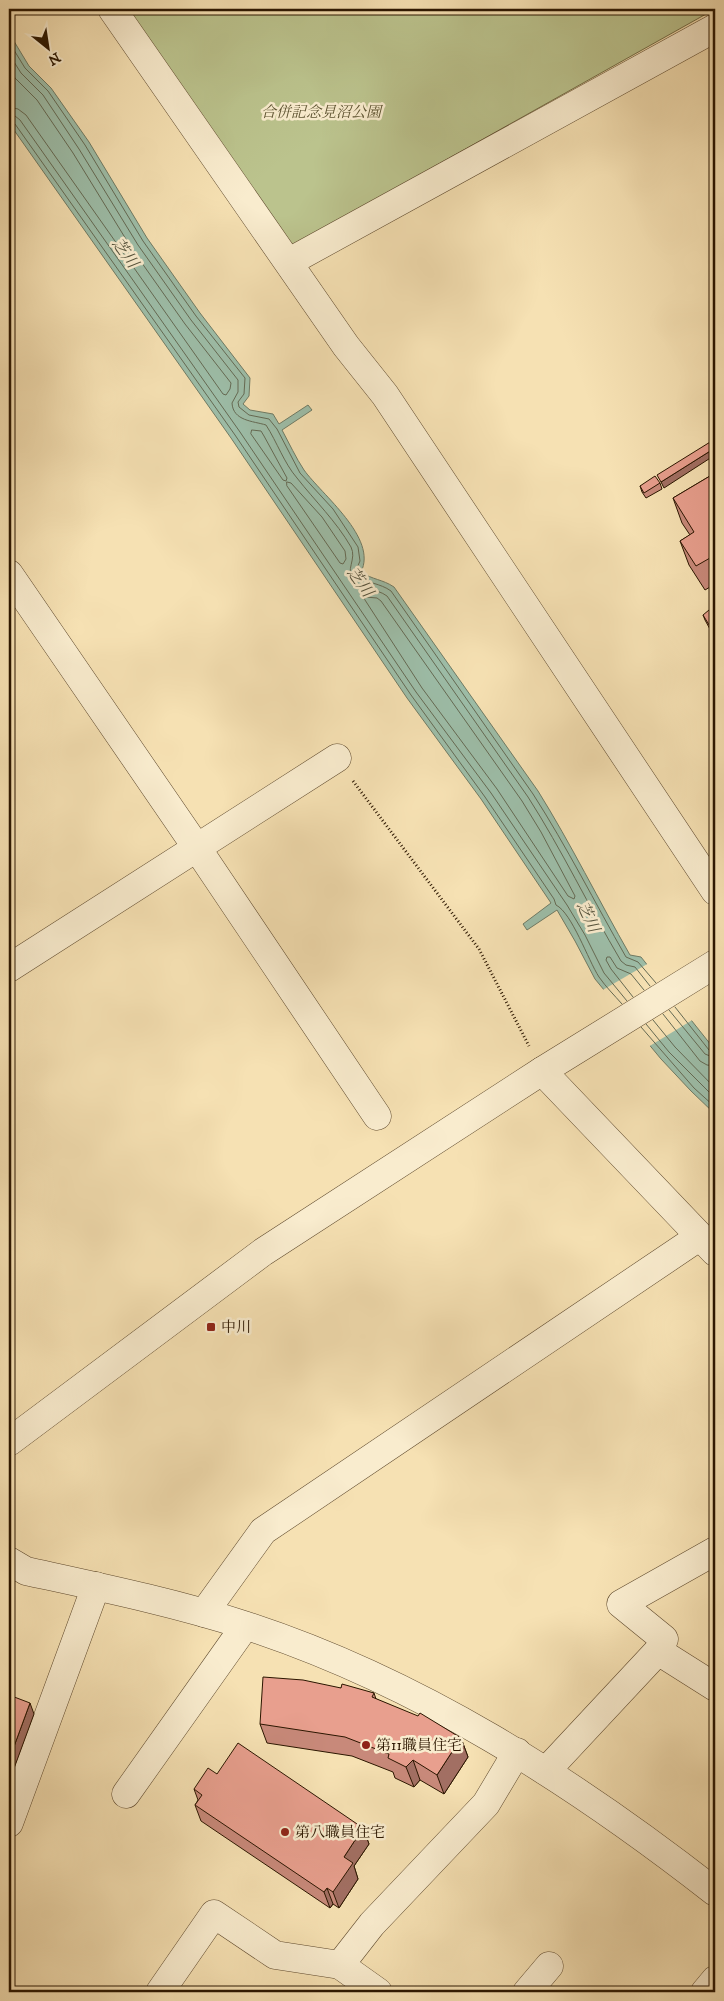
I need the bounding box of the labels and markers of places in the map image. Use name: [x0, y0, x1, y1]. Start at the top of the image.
place label: 中川: [221, 1318, 251, 1337]
marker: 中川: [205, 1321, 217, 1333]
place label: 第11職員住宅: [376, 1736, 462, 1755]
marker: 第11職員住宅: [360, 1739, 372, 1751]
place label: 第八職員住宅: [295, 1823, 385, 1842]
marker: 第八職員住宅: [279, 1826, 291, 1838]

